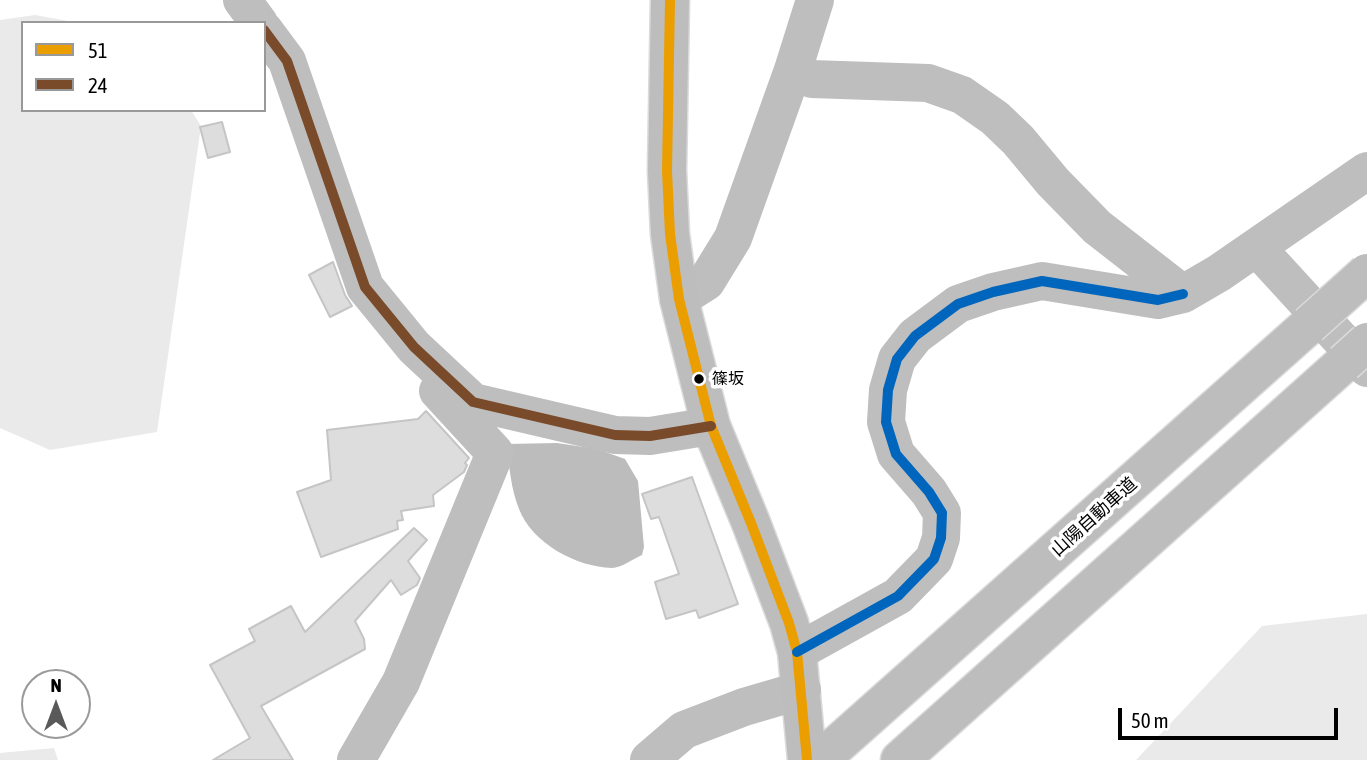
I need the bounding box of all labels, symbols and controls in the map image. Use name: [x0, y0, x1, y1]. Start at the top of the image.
legend: [21, 21, 266, 112]
text: 51: [88, 38, 108, 62]
text: 24: [88, 73, 108, 97]
place label: 篠坂: [712, 369, 744, 389]
marker: 篠坂: [692, 372, 706, 386]
street label: 山陽自動車道: [1047, 473, 1141, 561]
north arrow: [21, 669, 91, 739]
text: N: [50, 674, 62, 696]
scale bar: [1122, 694, 1342, 738]
text: 50 m: [1131, 708, 1169, 732]

